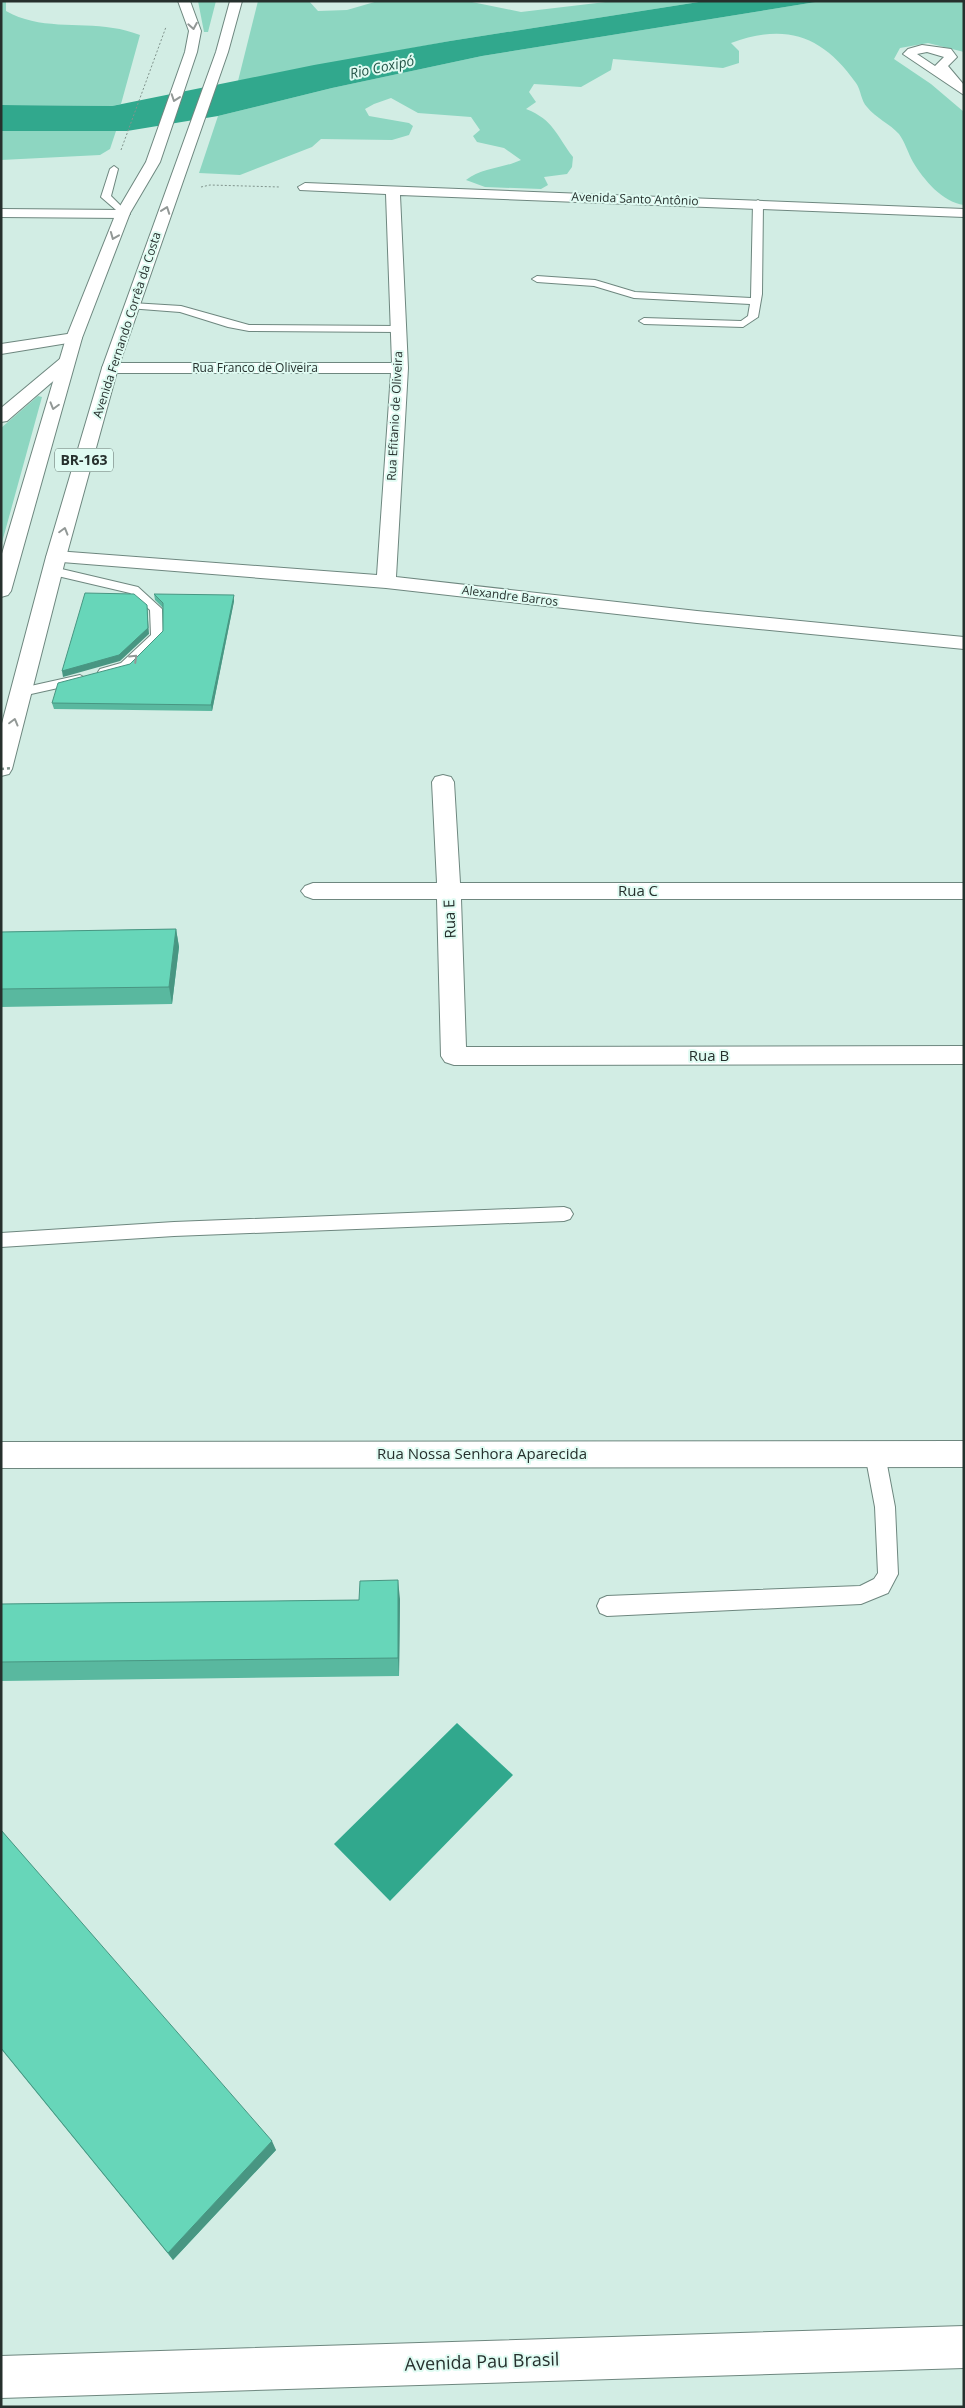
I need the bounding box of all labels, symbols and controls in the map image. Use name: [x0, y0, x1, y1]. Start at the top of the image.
one-way arrow: [187, 22, 197, 31]
water label: Rio Coxipó: [348, 50, 416, 83]
one-way arrow: [171, 94, 181, 102]
street label: Avenida Santo Antônio: [571, 188, 699, 209]
one-way arrow: [160, 206, 170, 214]
street label: Avenida Fernando Corrêa da Costa: [88, 230, 165, 420]
one-way arrow: [110, 231, 120, 240]
street label: Rua Efitanio de Oliveira: [383, 351, 406, 481]
street label: Rua Franco de Oliveira: [192, 359, 318, 376]
one-way arrow: [50, 401, 60, 409]
road number: BR-163: [55, 448, 113, 472]
one-way arrow: [58, 528, 68, 536]
street label: Alexandre Barros: [461, 581, 559, 610]
one-way arrow: [128, 655, 137, 664]
one-way arrow: [8, 718, 19, 727]
street label: Rua C: [618, 880, 658, 900]
street label: Rua E: [438, 899, 460, 939]
street label: Rua B: [689, 1045, 729, 1065]
street label: Rua Nossa Senhora Aparecida: [377, 1443, 587, 1463]
street label: Avenida Pau Brasil: [404, 2346, 560, 2376]

